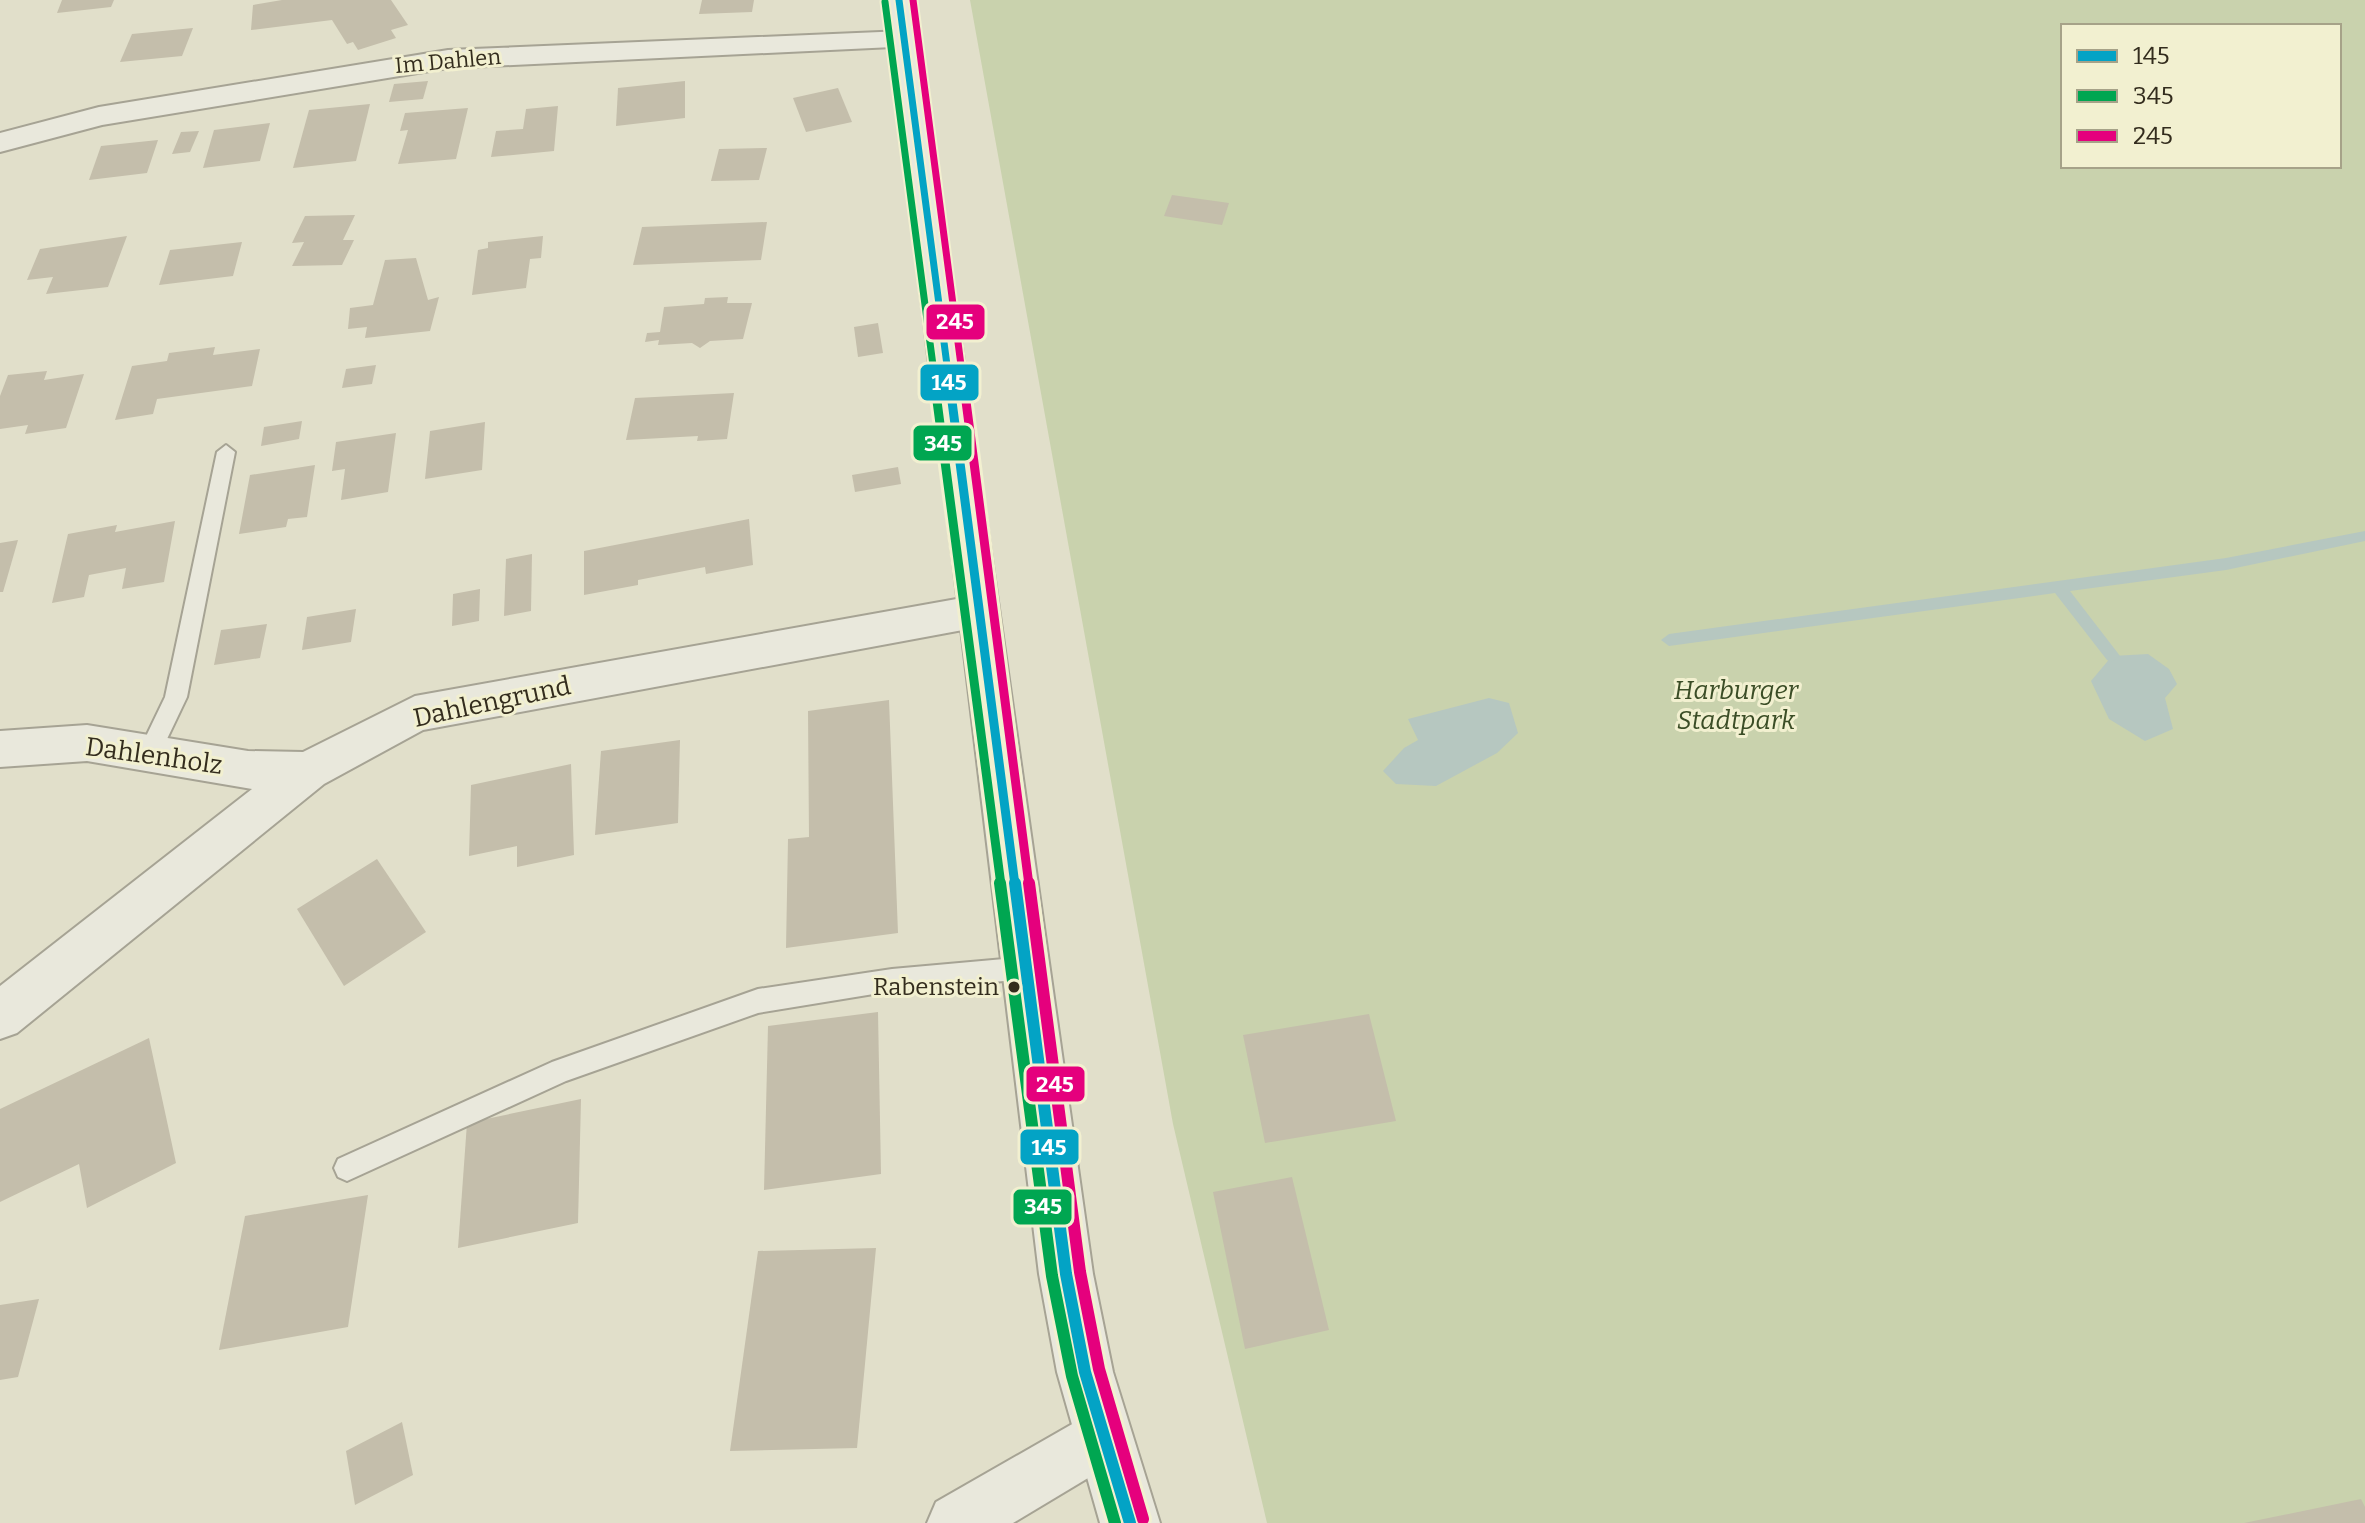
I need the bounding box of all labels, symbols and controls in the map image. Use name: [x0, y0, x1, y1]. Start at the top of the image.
legend: [2061, 24, 2341, 168]
text: 145: [2133, 42, 2170, 70]
street label: Im Dahlen: [394, 43, 502, 79]
text: 345: [2133, 82, 2174, 110]
text: 245: [2133, 122, 2173, 150]
line badge: 245: [925, 303, 986, 341]
text: 245: [936, 308, 974, 335]
line badge: 145: [919, 363, 980, 402]
text: 145: [932, 369, 966, 396]
line badge: 345: [912, 424, 973, 462]
text: 345: [924, 430, 962, 457]
street label: Dahlengrund: [410, 670, 574, 734]
park label: Harburger Stadtpark: [1674, 675, 1800, 736]
street label: Dahlenholz: [84, 731, 224, 781]
place label: Rabenstein: [873, 973, 999, 1001]
marker: Rabenstein: [1006, 979, 1022, 995]
line badge: 245: [1025, 1065, 1086, 1103]
text: 245: [1036, 1071, 1074, 1098]
line badge: 145: [1019, 1128, 1080, 1166]
text: 145: [1032, 1134, 1066, 1161]
line badge: 345: [1012, 1188, 1073, 1226]
text: 345: [1024, 1193, 1062, 1220]

